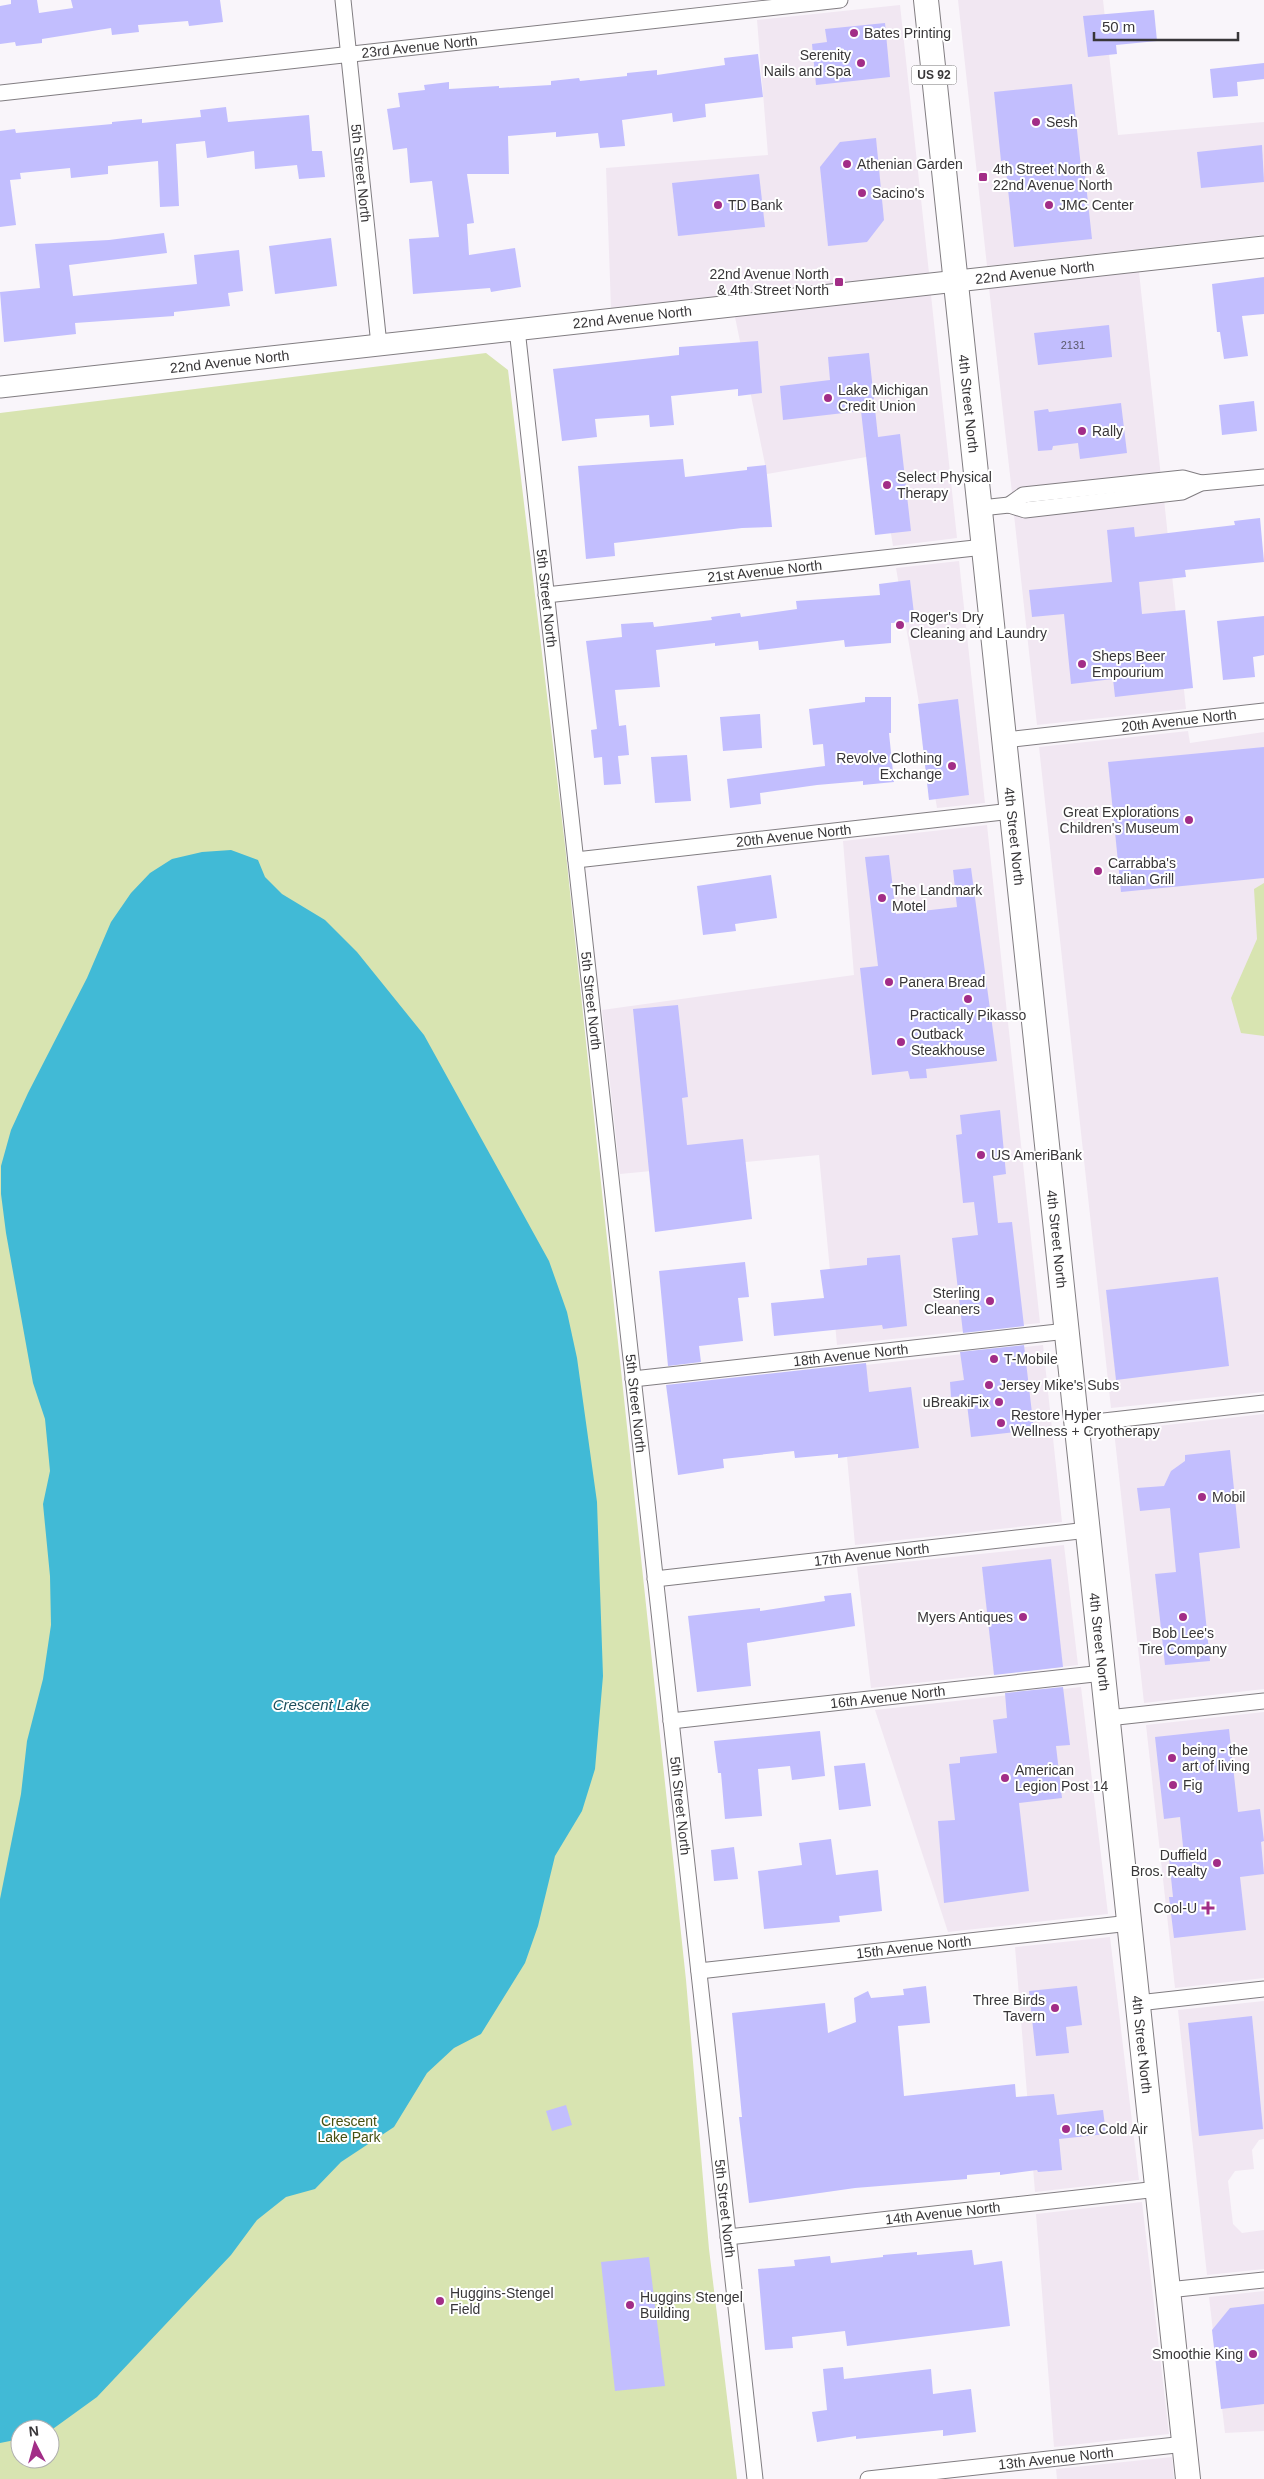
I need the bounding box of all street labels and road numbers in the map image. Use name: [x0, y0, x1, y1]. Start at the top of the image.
street label: 23rd Avenue North: [361, 32, 478, 61]
road number: US 92: [912, 66, 956, 84]
street label: 5th Street North: [348, 123, 374, 223]
street label: 22nd Avenue North: [974, 258, 1095, 287]
street label: 22nd Avenue North: [572, 302, 693, 332]
street label: 22nd Avenue North: [169, 347, 290, 376]
street label: 4th Street North: [956, 354, 982, 454]
street label: 5th Street North: [533, 548, 560, 648]
street label: 21st Avenue North: [707, 557, 823, 585]
street label: 20th Avenue North: [1120, 706, 1237, 735]
street label: 4th Street North: [1001, 786, 1028, 886]
street label: 20th Avenue North: [735, 821, 852, 850]
street label: 5th Street North: [578, 951, 605, 1051]
street label: 4th Street North: [1044, 1189, 1070, 1289]
street label: 18th Avenue North: [792, 1341, 909, 1369]
street label: 5th Street North: [623, 1353, 649, 1453]
street label: 17th Avenue North: [813, 1540, 930, 1569]
street label: 4th Street North: [1086, 1592, 1113, 1692]
street label: 16th Avenue North: [829, 1683, 946, 1711]
street label: 5th Street North: [667, 1756, 694, 1856]
street label: 15th Avenue North: [855, 1933, 972, 1961]
street label: 4th Street North: [1129, 1995, 1155, 2095]
street label: 5th Street North: [712, 2158, 738, 2259]
street label: 14th Avenue North: [884, 2199, 1001, 2227]
street label: 13th Avenue North: [997, 2444, 1114, 2473]

